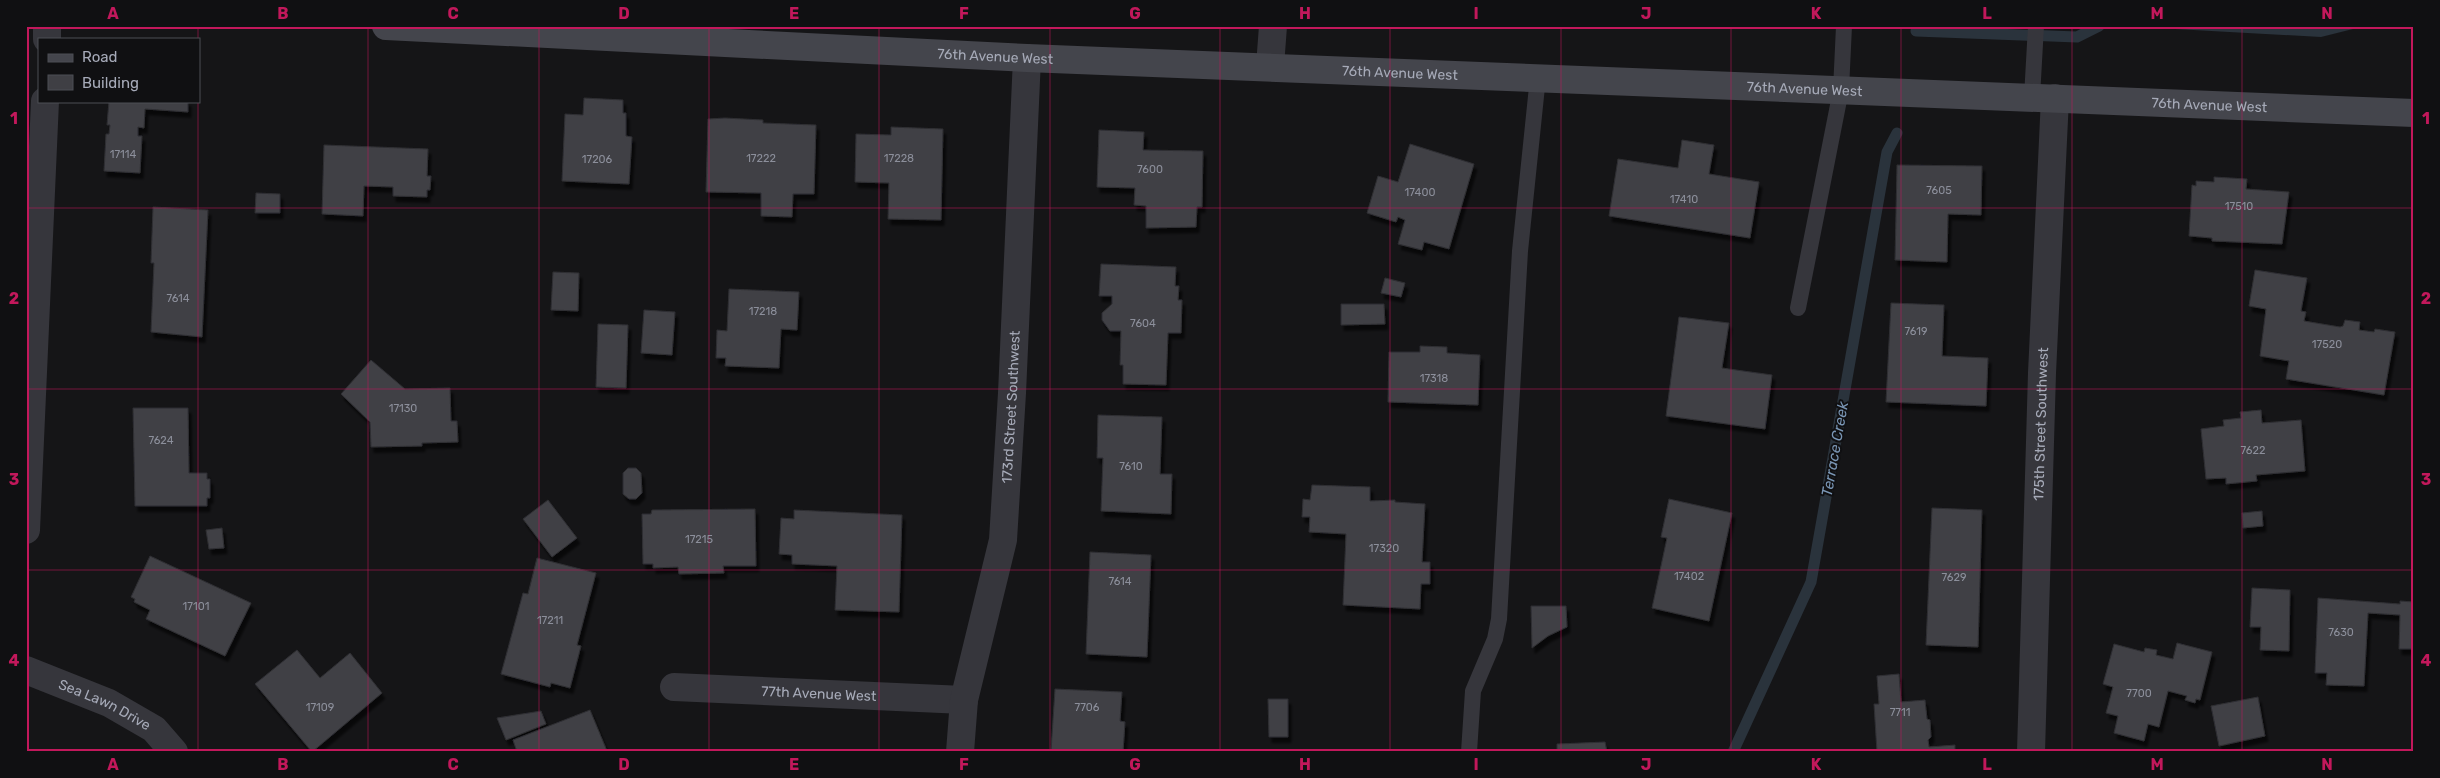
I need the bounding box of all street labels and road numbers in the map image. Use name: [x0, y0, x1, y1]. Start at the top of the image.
street label: 76th Avenue West: [937, 45, 1054, 68]
street label: 76th Avenue West: [1342, 62, 1459, 84]
street label: 76th Avenue West: [1746, 78, 1863, 100]
street label: 76th Avenue West: [2151, 94, 2268, 116]
street label: 173rd Street Southwest: [998, 330, 1023, 484]
street label: 175th Street Southwest: [2030, 346, 2052, 501]
street label: Sea Lawn Drive: [56, 675, 154, 734]
street label: 77th Avenue West: [761, 682, 877, 705]

